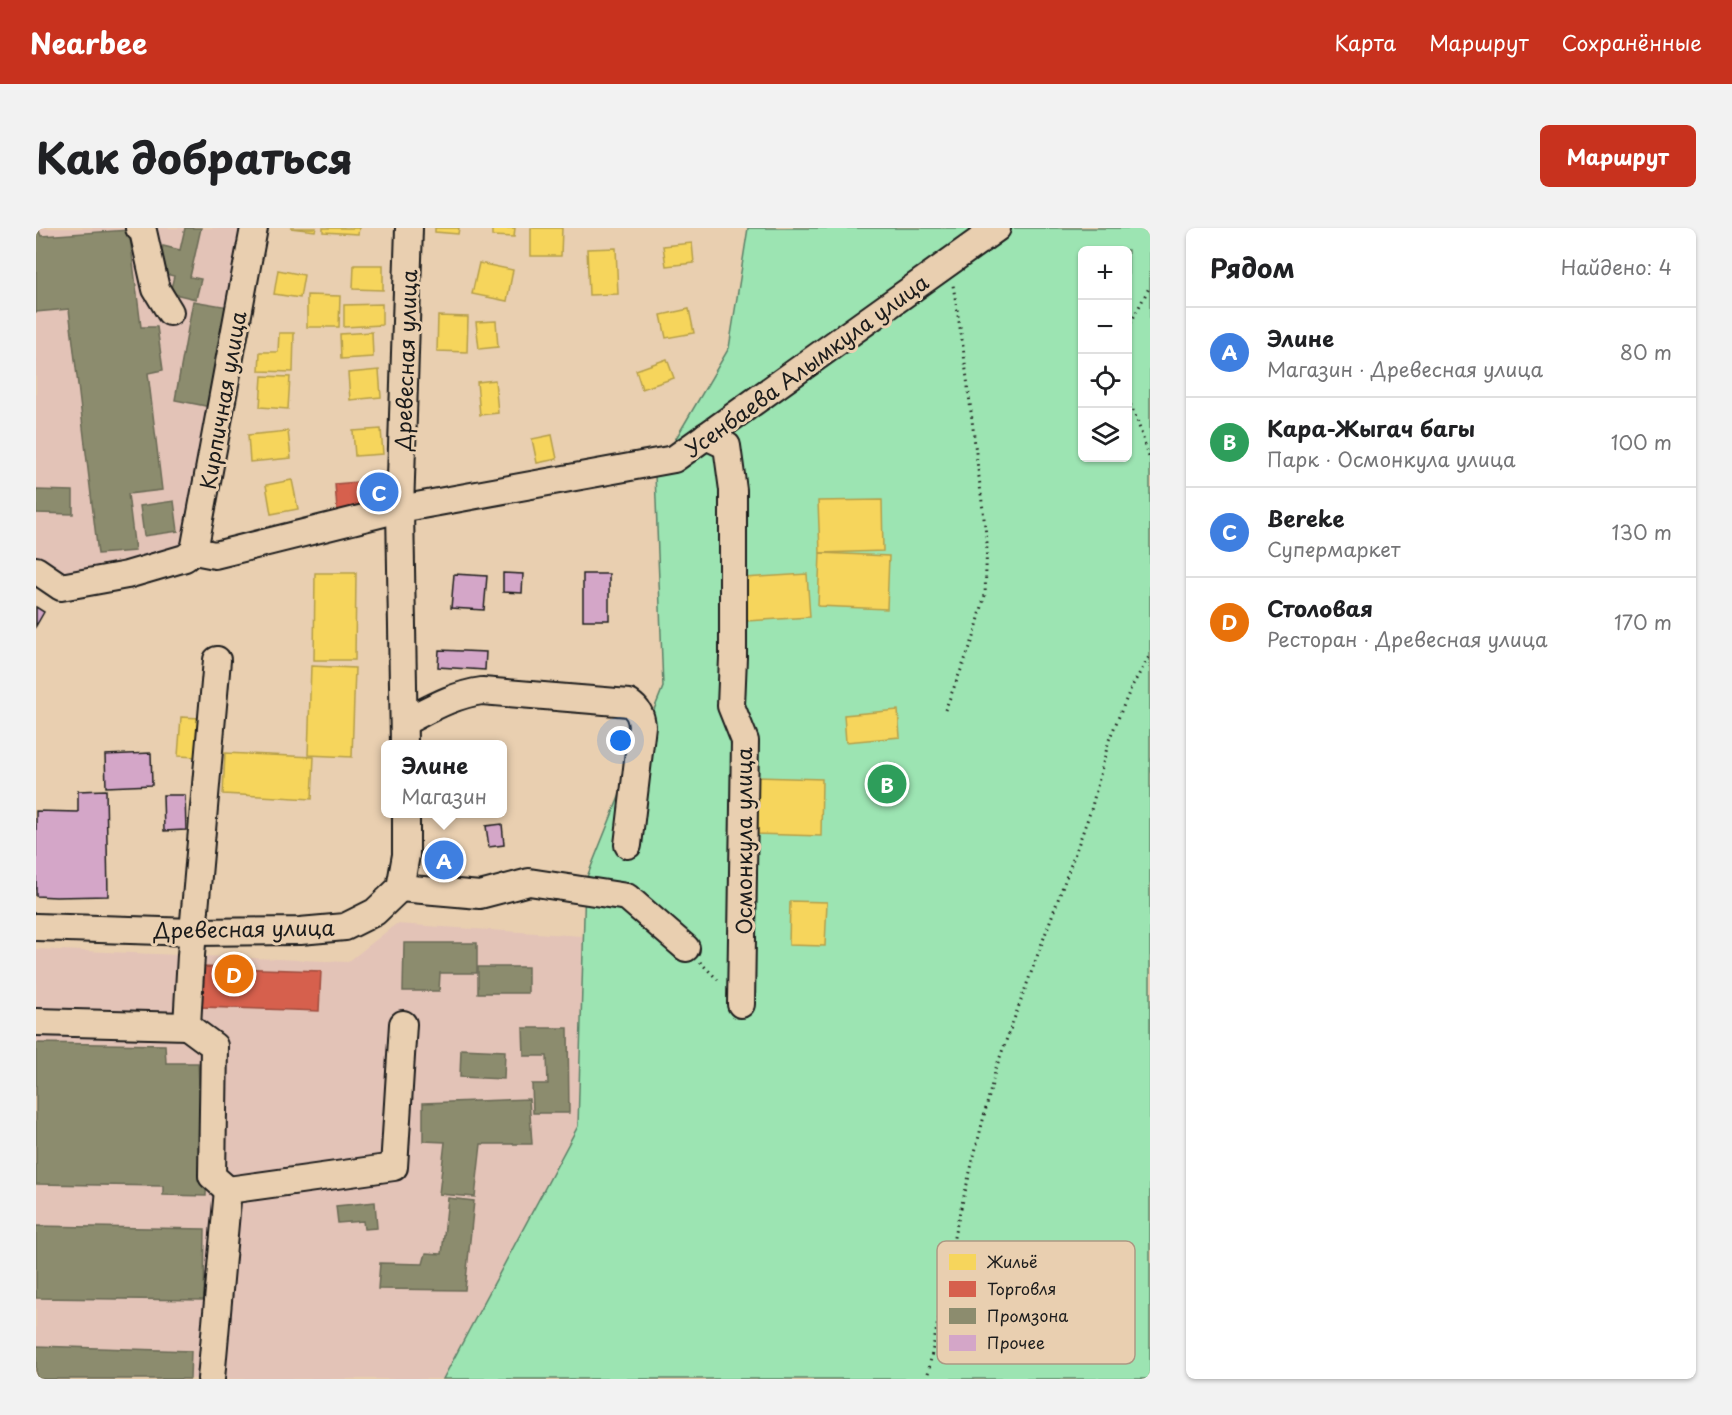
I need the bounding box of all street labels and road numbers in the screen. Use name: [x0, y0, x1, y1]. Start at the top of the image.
street label: Усенбаева Алымкула улица: [677, 265, 935, 465]
street label: Древесная улица: [386, 268, 424, 452]
street label: Кирпичная улица: [191, 308, 254, 492]
street label: Осмонкула улица: [727, 747, 759, 935]
street label: Древесная улица: [152, 910, 336, 946]

